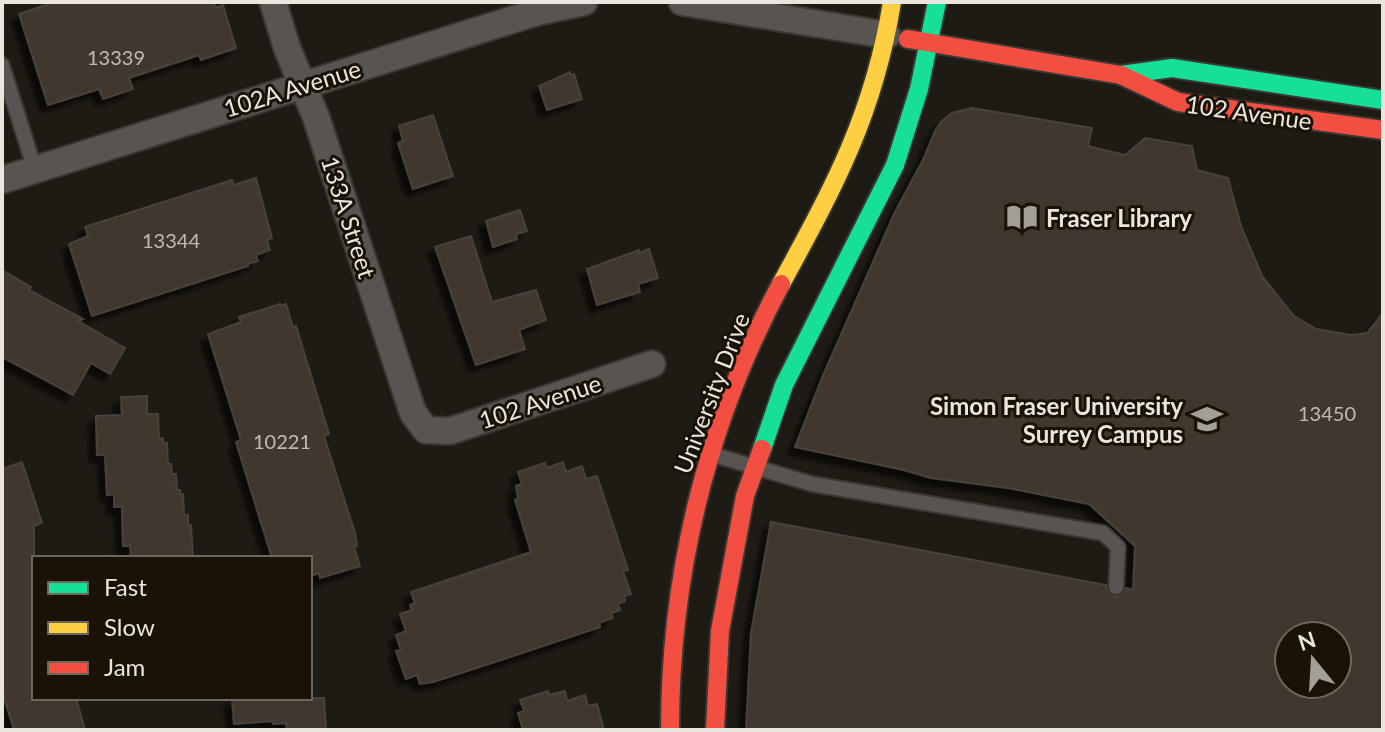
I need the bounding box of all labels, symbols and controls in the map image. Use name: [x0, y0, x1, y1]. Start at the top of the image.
house number: 13339: [87, 45, 145, 69]
street label: 102A Avenue: [220, 53, 364, 123]
street label: 102 Avenue: [1184, 89, 1314, 135]
street label: 133A Street: [316, 152, 382, 282]
library icon: Fraser Library: [1005, 200, 1039, 234]
place label: Fraser Library: [1046, 203, 1192, 232]
house number: 13344: [142, 228, 200, 252]
street label: University Drive: [667, 309, 755, 477]
street label: 102 Avenue: [475, 368, 605, 434]
place label: Simon Fraser University Surrey Campus: [930, 391, 1183, 448]
house number: 13450: [1298, 401, 1356, 425]
school or university icon: Simon Fraser University Surrey Campus: [1190, 402, 1224, 436]
house number: 10221: [253, 429, 311, 453]
legend: [32, 556, 312, 700]
text: Fast: [104, 572, 147, 601]
text: Slow: [104, 612, 155, 641]
north arrow: [1273, 620, 1353, 700]
text: N: [1294, 625, 1319, 656]
text: Jam: [104, 652, 145, 681]

